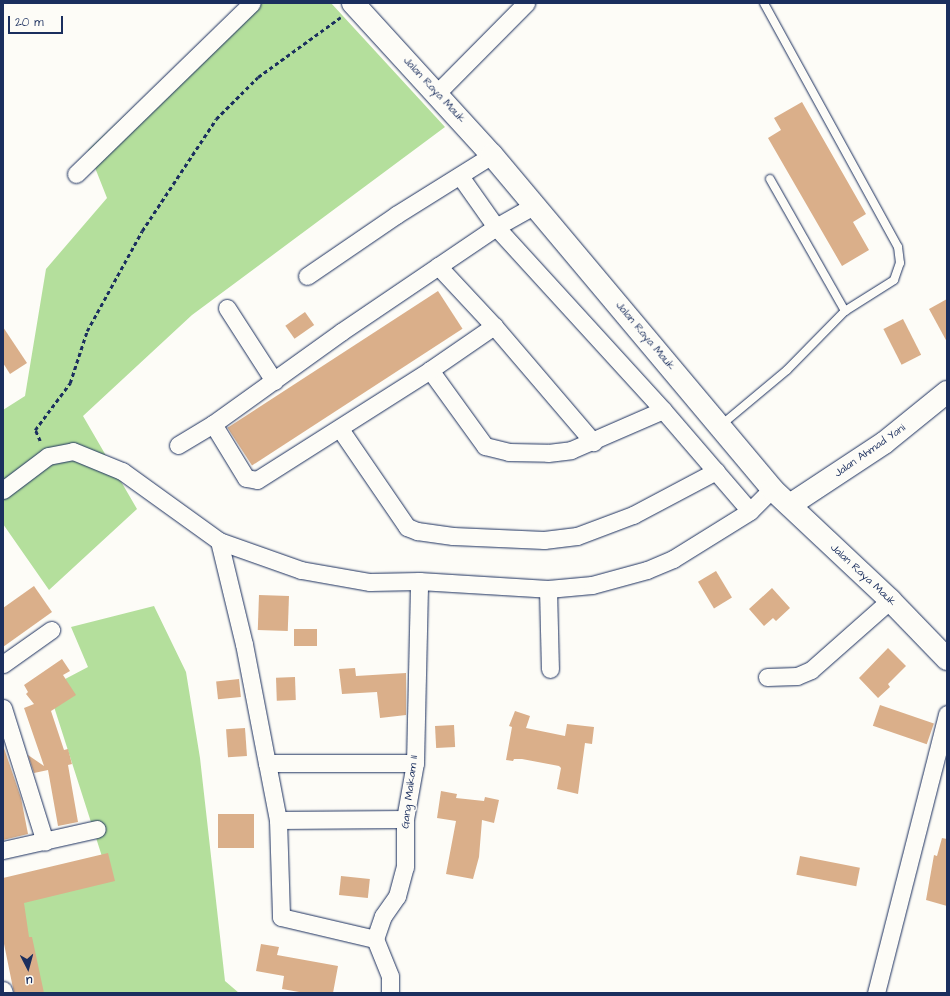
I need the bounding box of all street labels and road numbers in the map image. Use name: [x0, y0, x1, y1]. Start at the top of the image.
street label: Jalan Raya Mauk: [400, 54, 468, 126]
street label: Jalan Raya Mauk: [613, 299, 677, 373]
street label: Jalan Ahmad Yani: [832, 422, 908, 480]
street label: Jalan Raya Mauk: [827, 541, 899, 609]
street label: Gang Maikam II: [399, 755, 421, 829]

